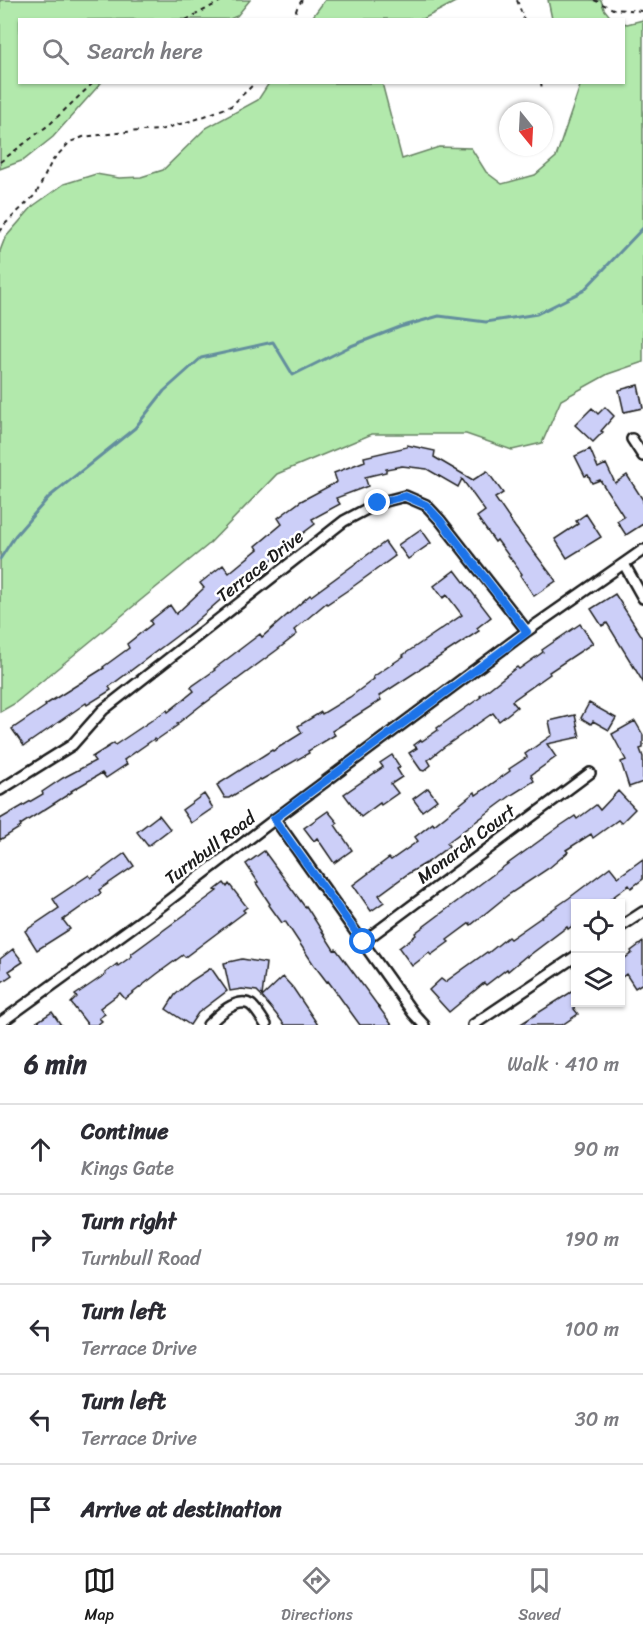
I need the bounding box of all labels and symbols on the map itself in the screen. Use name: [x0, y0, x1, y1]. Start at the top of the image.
north arrow: [499, 102, 553, 156]
route end: [364, 489, 390, 515]
street label: Terrace Drive: [209, 521, 311, 611]
street label: Monarch Court: [409, 795, 523, 892]
street label: Turnbull Road: [157, 802, 264, 893]
route start: [349, 928, 375, 954]

